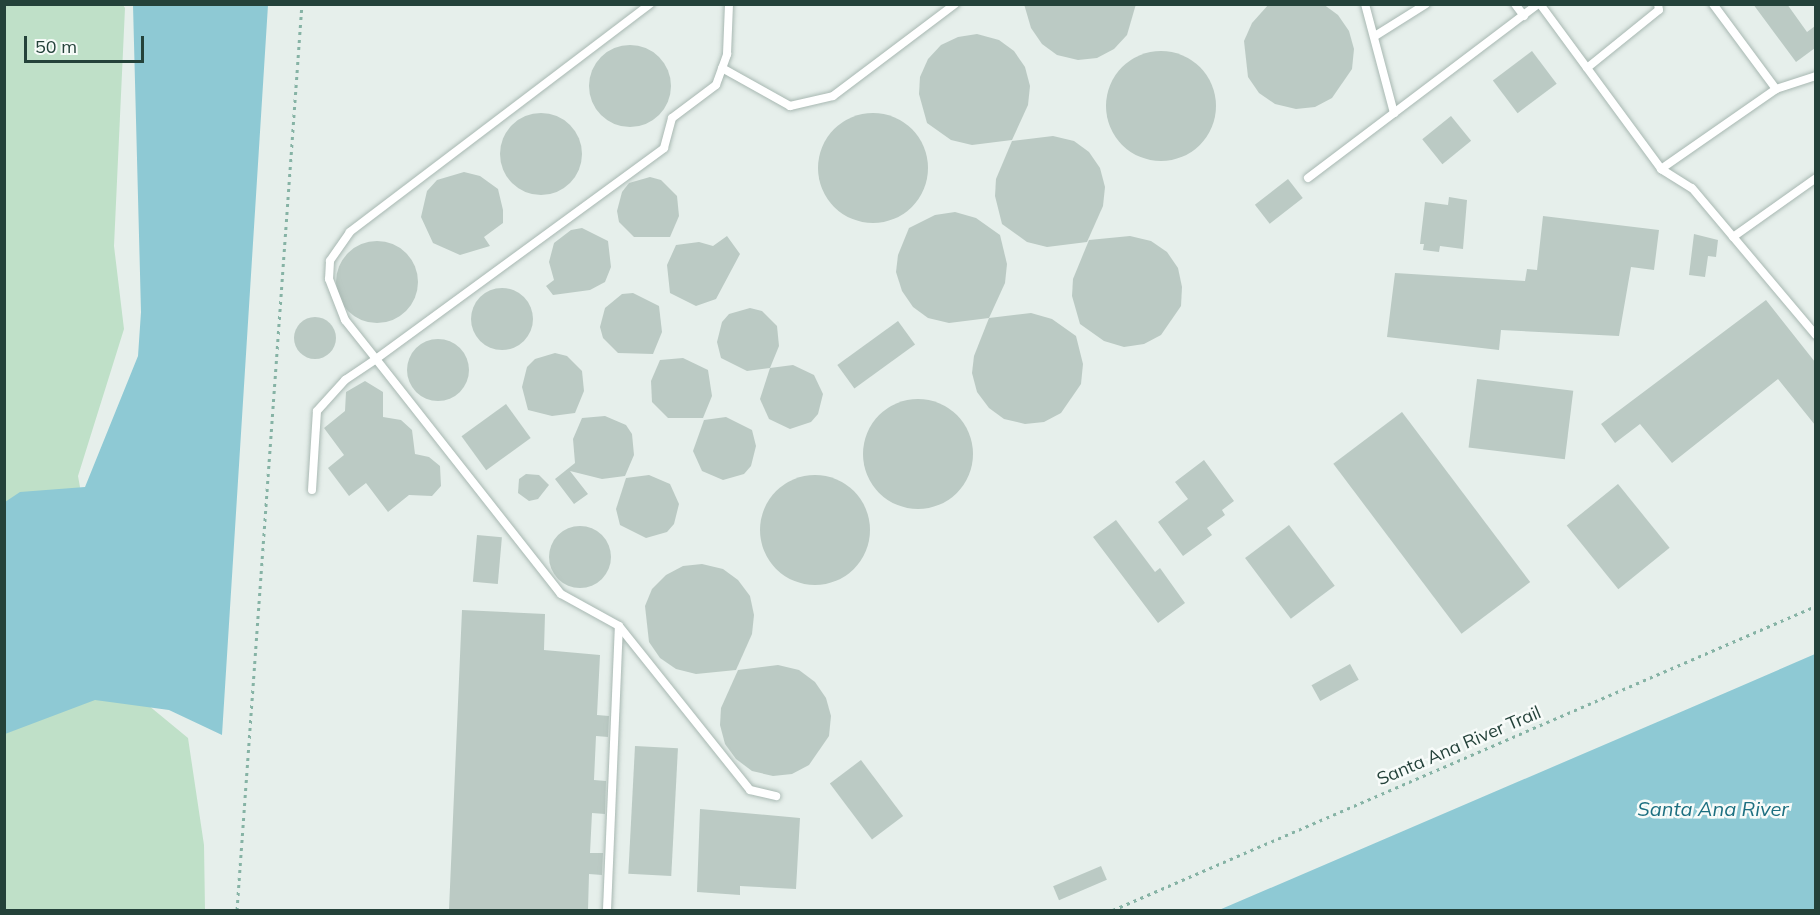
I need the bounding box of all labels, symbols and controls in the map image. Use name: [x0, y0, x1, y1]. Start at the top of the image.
scale bar: [27, 24, 147, 62]
text: 50 m: [35, 35, 77, 58]
street label: Santa Ana River Trail: [1374, 702, 1544, 790]
water label: Santa Ana River: [1637, 796, 1789, 820]

